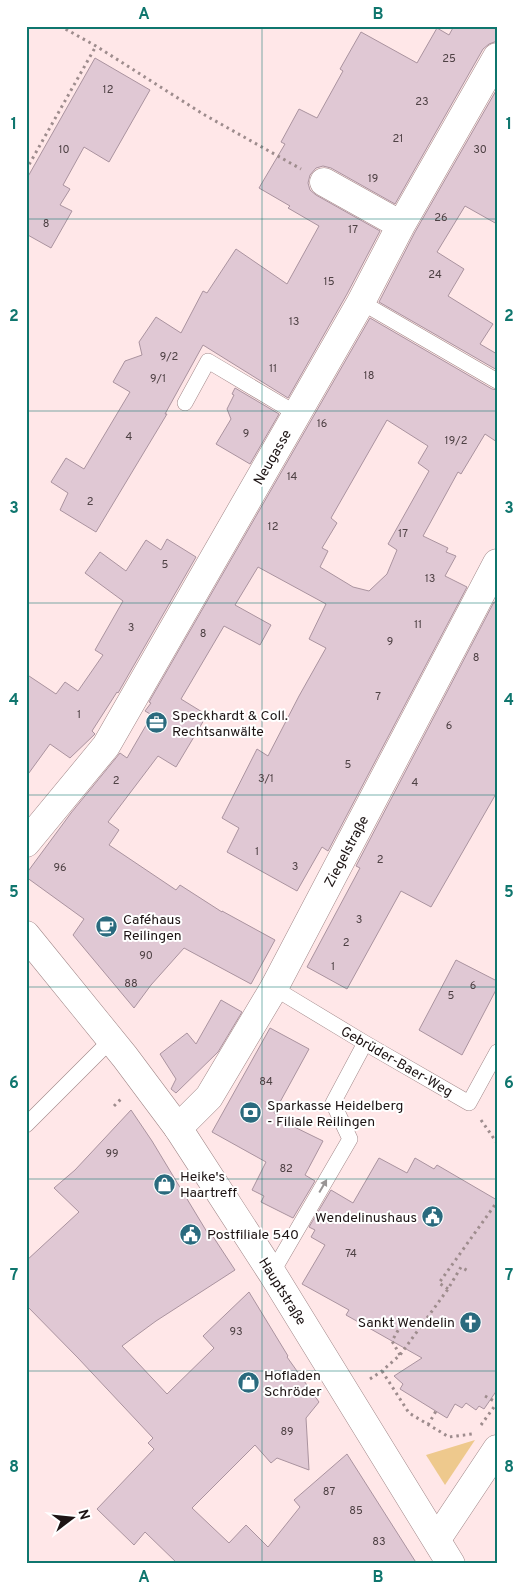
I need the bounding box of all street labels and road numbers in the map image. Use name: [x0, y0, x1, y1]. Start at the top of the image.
street label: Neugasse: [251, 427, 296, 488]
street label: Ziegelstraße: [321, 813, 373, 890]
street label: Gebrüder-Baer-Weg: [337, 1023, 455, 1101]
street label: Hauptstraße: [254, 1255, 309, 1329]

